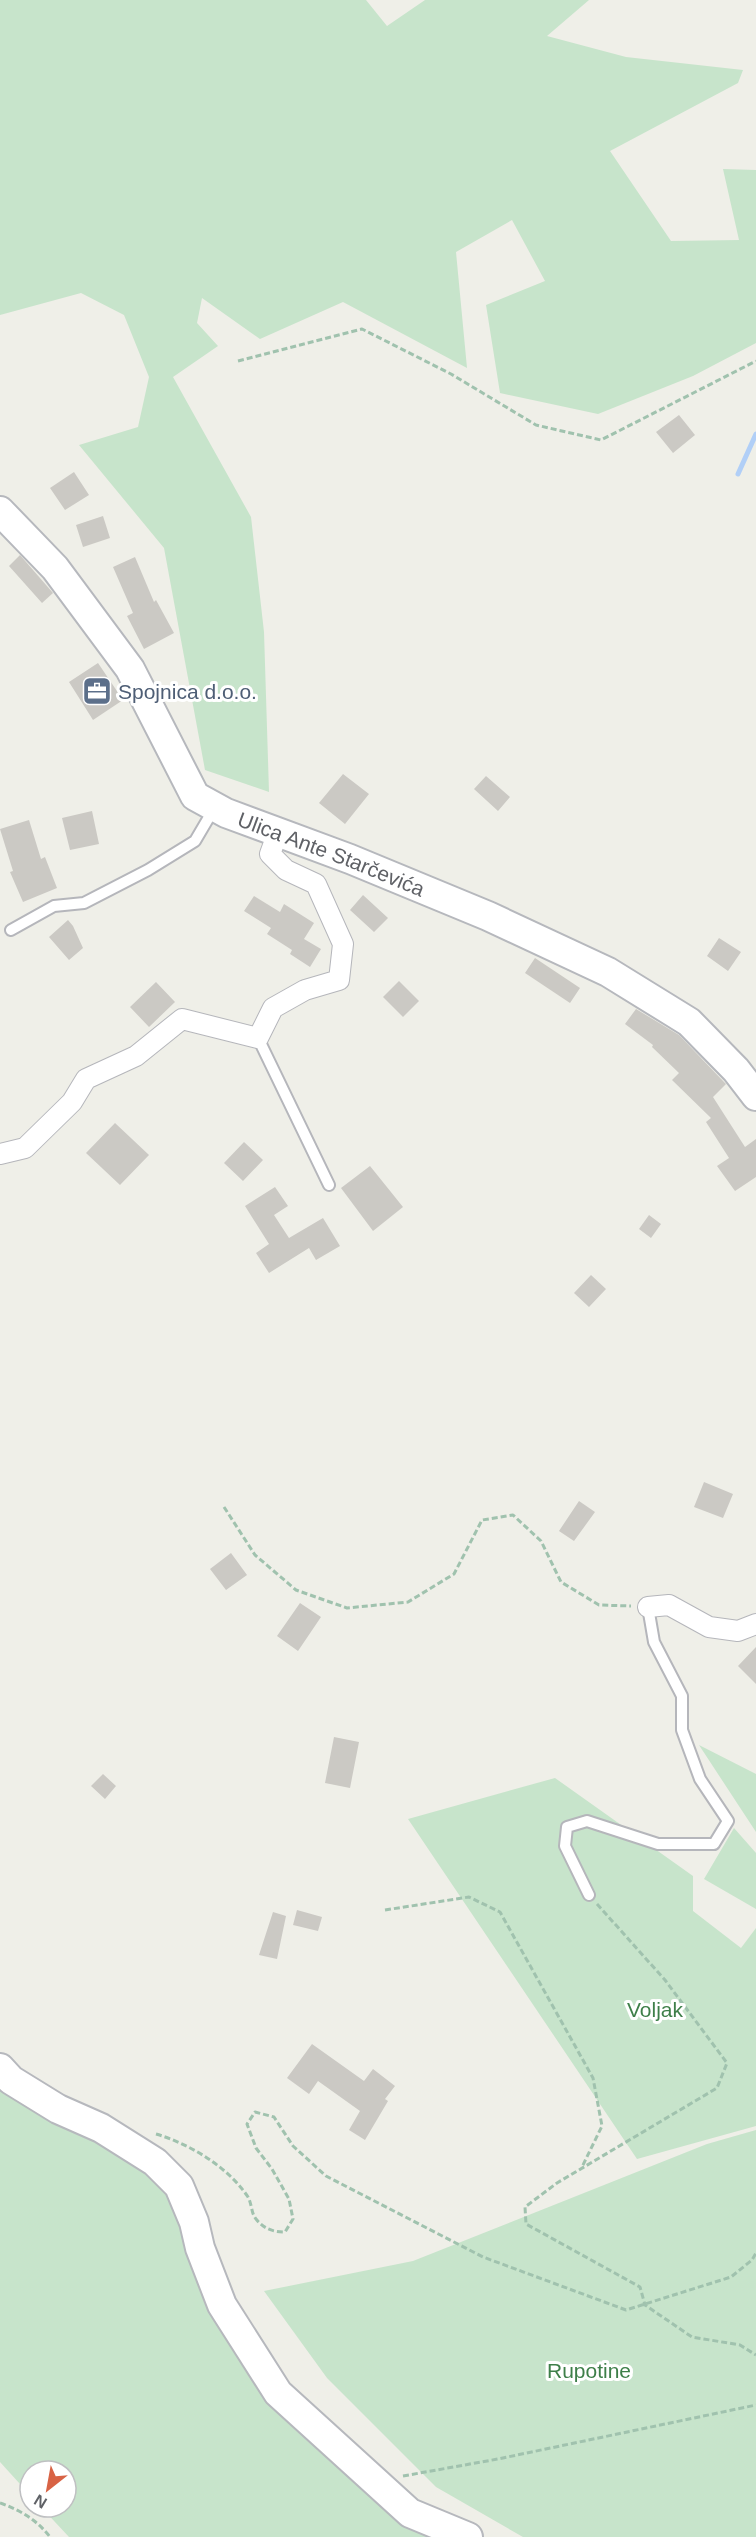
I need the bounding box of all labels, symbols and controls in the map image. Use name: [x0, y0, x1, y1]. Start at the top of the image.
office icon: Spojnica d.o.o.: [81, 675, 113, 707]
place label: Spojnica d.o.o.: [118, 680, 257, 703]
street label: Ulica Ante Starčevića: [235, 807, 429, 900]
park label: Voljak: [627, 1998, 684, 2021]
park label: Rupotine: [547, 2359, 631, 2382]
north arrow: [18, 2459, 78, 2519]
text: N: [31, 2491, 50, 2512]

